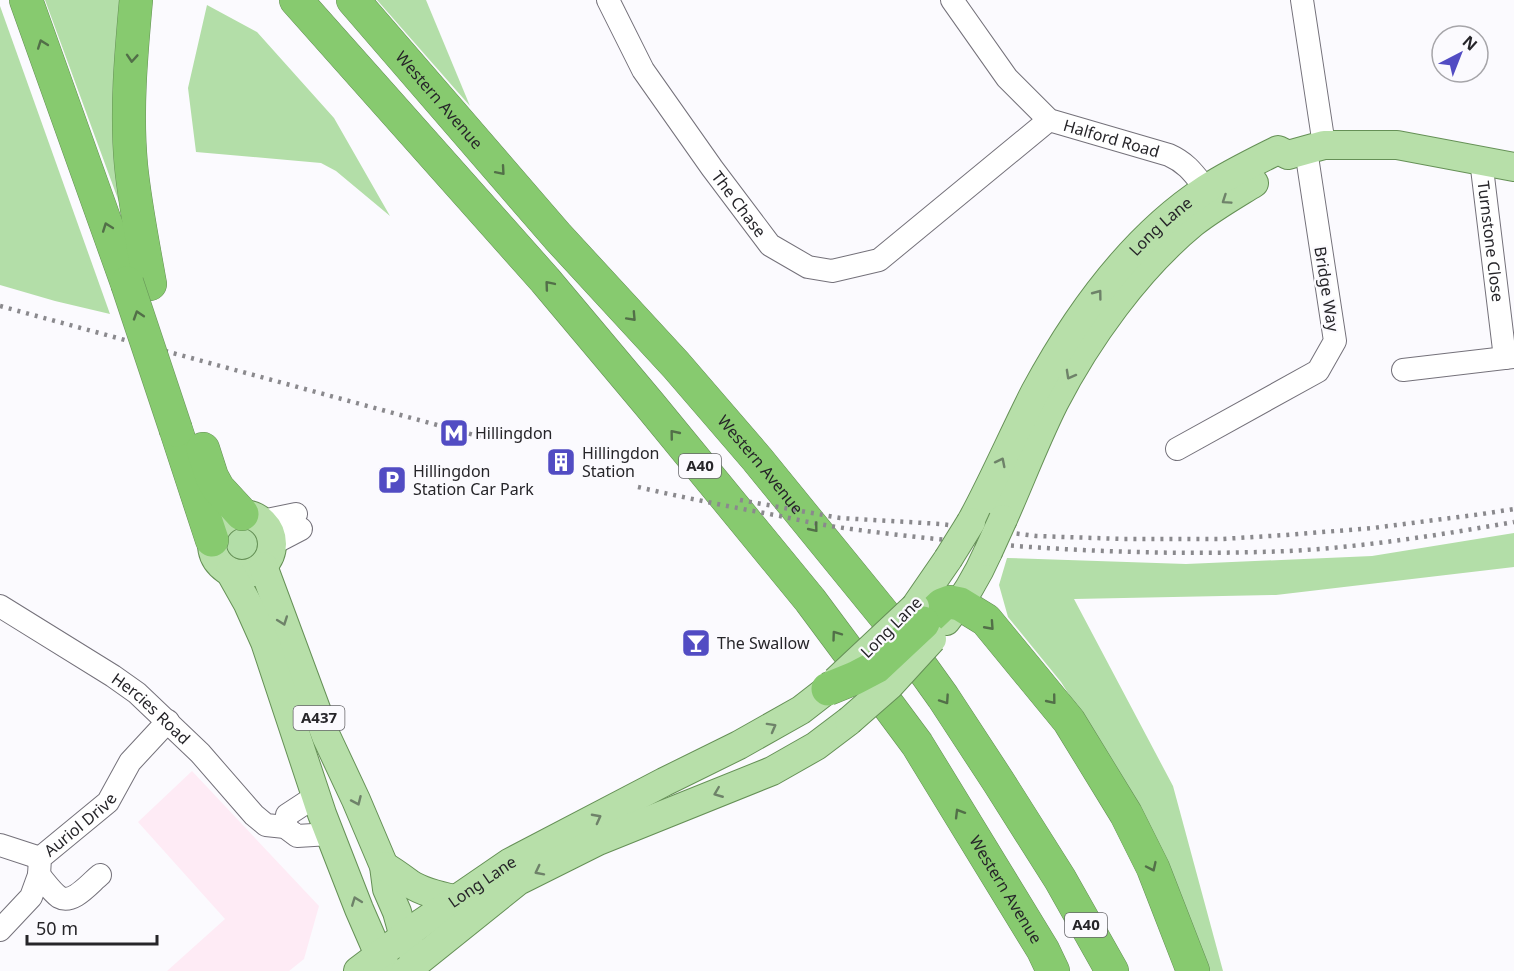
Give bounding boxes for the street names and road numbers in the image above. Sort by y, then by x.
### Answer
street label: Western Avenue [391,46,488,154]
street label: Halford Road [1061,114,1162,163]
street label: The Chase [707,166,771,242]
street label: Turnstone Close [1473,180,1509,303]
street label: Long Lane [1124,192,1196,260]
street label: Bridge Way [1309,245,1345,334]
street label: Western Avenue [713,410,808,519]
road number: A40 [679,454,721,478]
street label: Long Lane [856,592,926,662]
street label: Hercies Road [107,668,195,749]
road number: A437 [294,706,344,730]
street label: Auriol Drive [39,789,122,861]
street label: Western Avenue [964,831,1047,948]
street label: Long Lane [444,850,520,913]
road number: A40 [1065,913,1107,937]

